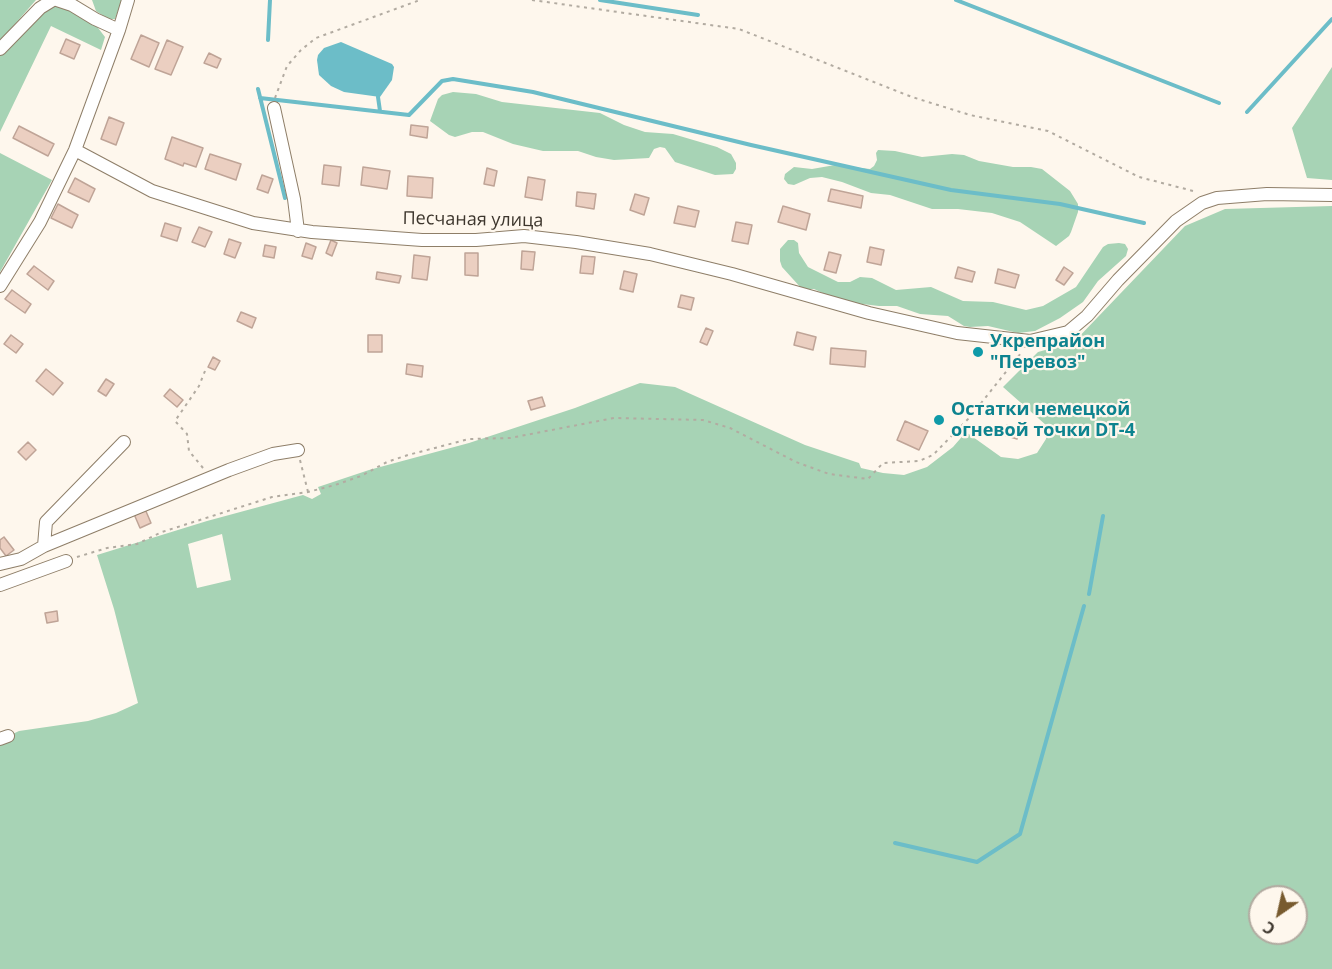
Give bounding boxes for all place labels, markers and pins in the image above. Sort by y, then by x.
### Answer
place label: Укрепрайон "Перевоз" [990,331,1105,374]
marker: Укрепрайон "Перевоз" [971,345,985,359]
place label: Остатки немецкой огневой точки DT-4 [951,399,1135,442]
marker: Остатки немецкой огневой точки DT-4 [932,413,946,427]

